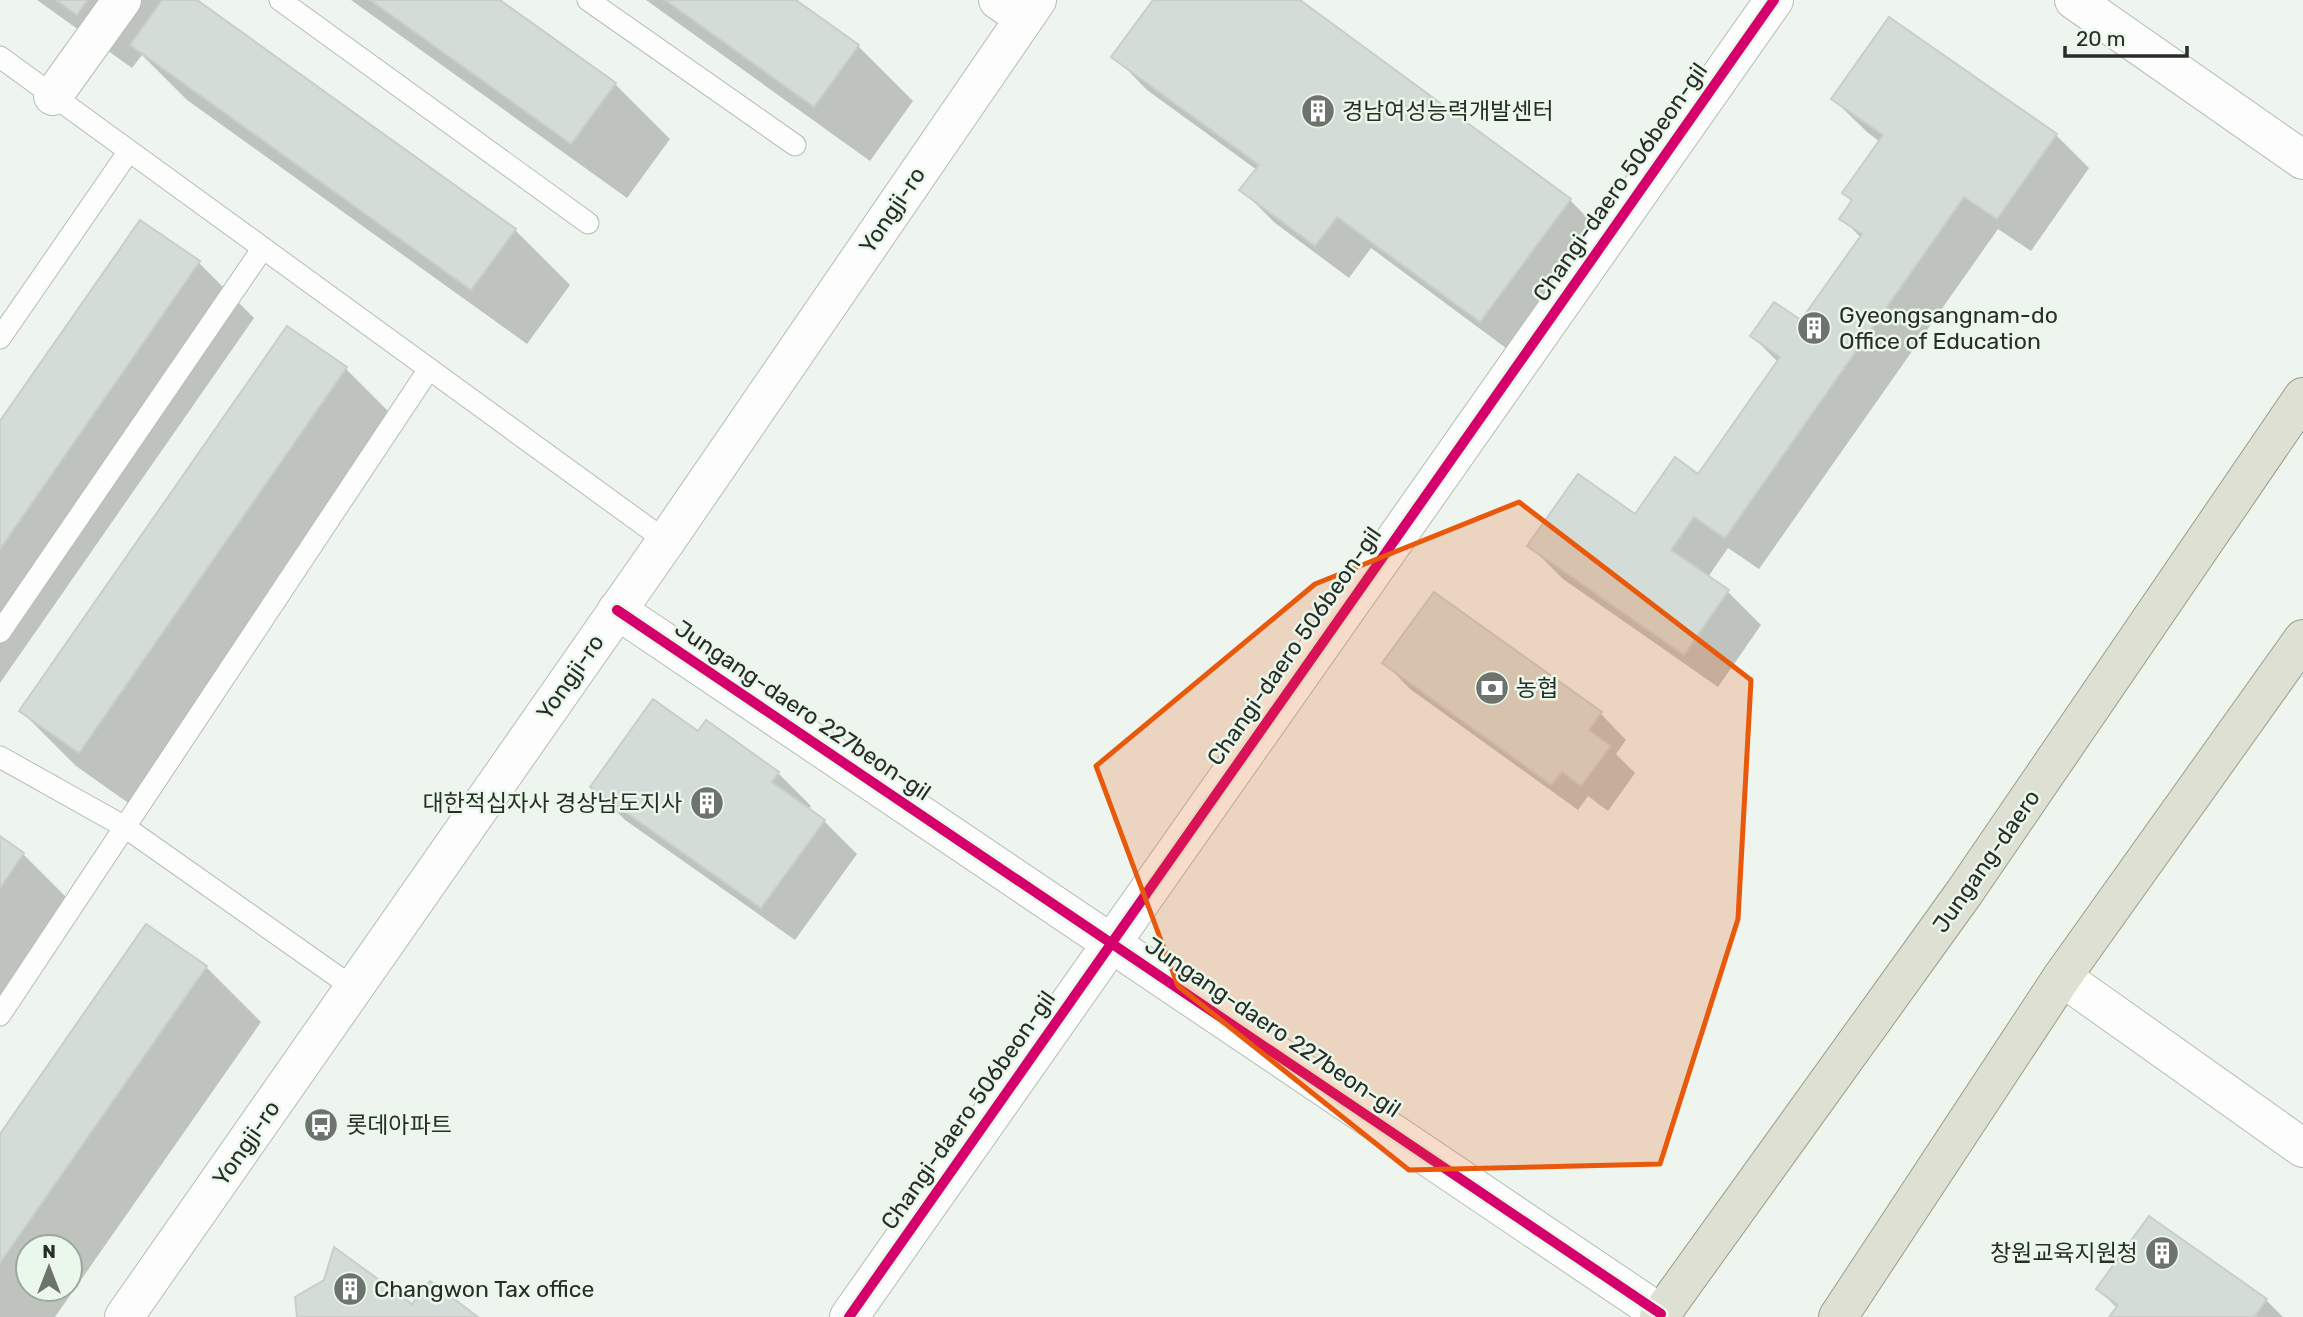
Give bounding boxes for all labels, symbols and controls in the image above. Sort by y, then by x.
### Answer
scale bar [2065,14,2188,58]
text: 20 m [2076,26,2125,51]
street label: Changi-daero 506beon-gil [1527,57,1713,307]
building icon: 경남여성능력개발센터 [1299,92,1337,130]
place label: 경남여성능력개발센터 [1342,97,1554,125]
street label: Yongji-ro [853,161,931,259]
place label: Gyeongsangnam-do Office of Education [1839,301,2058,355]
building icon: Gyeongsangnam-do Office of Education [1795,309,1833,347]
street label: Changi-daero 506beon-gil [1201,521,1387,771]
street label: Jungang-daero 227beon-gil [670,614,936,806]
street label: Yongji-ro [530,629,610,725]
bank icon: 농협 [1473,669,1511,707]
place label: 농협 [1516,674,1558,702]
building icon: 대한적십자사 경상남도지사 [688,784,726,822]
street label: Jungang-daero [1926,784,2046,938]
place label: 대한적십자사 경상남도지사 [422,789,682,817]
street label: Jungang-daero 227beon-gil [1140,931,1406,1123]
street label: Changi-daero 506beon-gil [875,985,1061,1235]
street label: Yongji-ro [206,1095,286,1191]
bus stop icon: 롯데아파트 [302,1106,340,1144]
place label: 롯데아파트 [346,1111,452,1139]
north arrow [14,1233,84,1303]
building icon: 창원교육지원청 [2143,1234,2181,1272]
place label: 창원교육지원청 [1990,1239,2138,1267]
text: N [42,1240,56,1263]
building icon: Changwon Tax office [331,1270,369,1308]
place label: Changwon Tax office [374,1275,594,1303]

